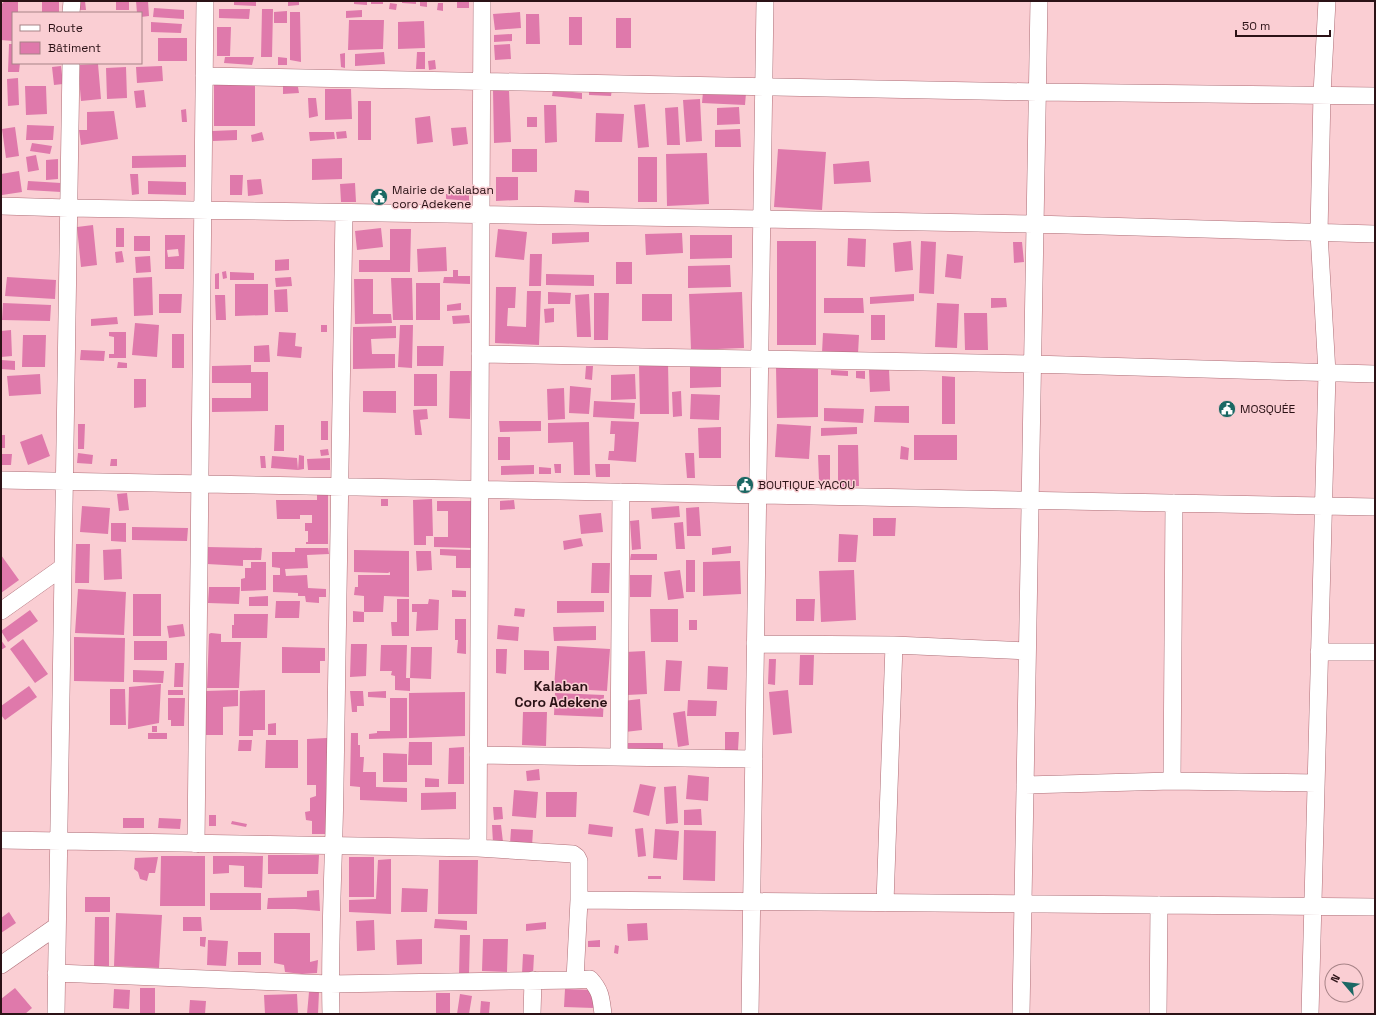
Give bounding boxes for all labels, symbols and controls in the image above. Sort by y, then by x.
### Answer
legend [12,12,142,64]
scale bar [1236,12,1330,38]
text: 50 m [1242,18,1270,34]
text: Route [48,20,83,36]
text: Bâtiment [48,40,101,56]
place label: Mairie de Kalaban coro Adekene [392,182,494,212]
public building icon: Mairie de Kalaban coro Adekene [369,187,389,207]
public building icon: MOSQUÉE [1217,399,1237,419]
place label: MOSQUÉE [1240,401,1296,417]
public building icon: BOUTIQUE YACOU [735,475,755,495]
place label: BOUTIQUE YACOU [758,477,855,493]
district label: Kalaban Coro Adekene [515,677,607,711]
north arrow [1324,963,1364,1003]
text: N [1327,972,1343,985]

